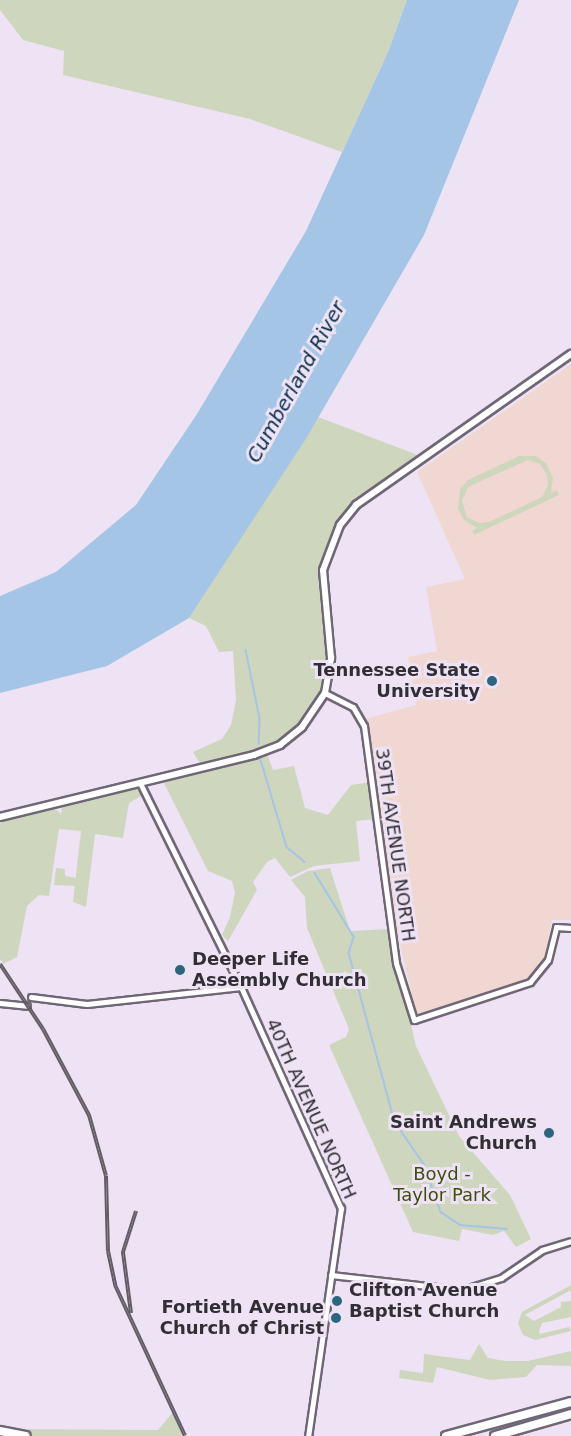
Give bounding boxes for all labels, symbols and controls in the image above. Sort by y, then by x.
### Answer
water label: Cumberland River [242,297,350,467]
place label: Tennessee State University [313,660,480,702]
marker: Tennessee State University [485,674,499,688]
street label: 39TH AVENUE NORTH [371,747,419,943]
place label: Deeper Life Assembly Church [192,949,367,992]
marker: Deeper Life Assembly Church [173,963,187,977]
street label: 40TH AVENUE NORTH [261,1015,361,1203]
place label: Saint Andrews Church [390,1112,537,1154]
marker: Saint Andrews Church [542,1126,556,1140]
park label: Boyd - Taylor Park [393,1164,491,1206]
place label: Clifton Avenue Baptist Church [349,1280,499,1322]
marker: Clifton Avenue Baptist Church [330,1294,344,1308]
place label: Fortieth Avenue Church of Christ [160,1297,324,1340]
marker: Fortieth Avenue Church of Christ [329,1311,343,1325]

